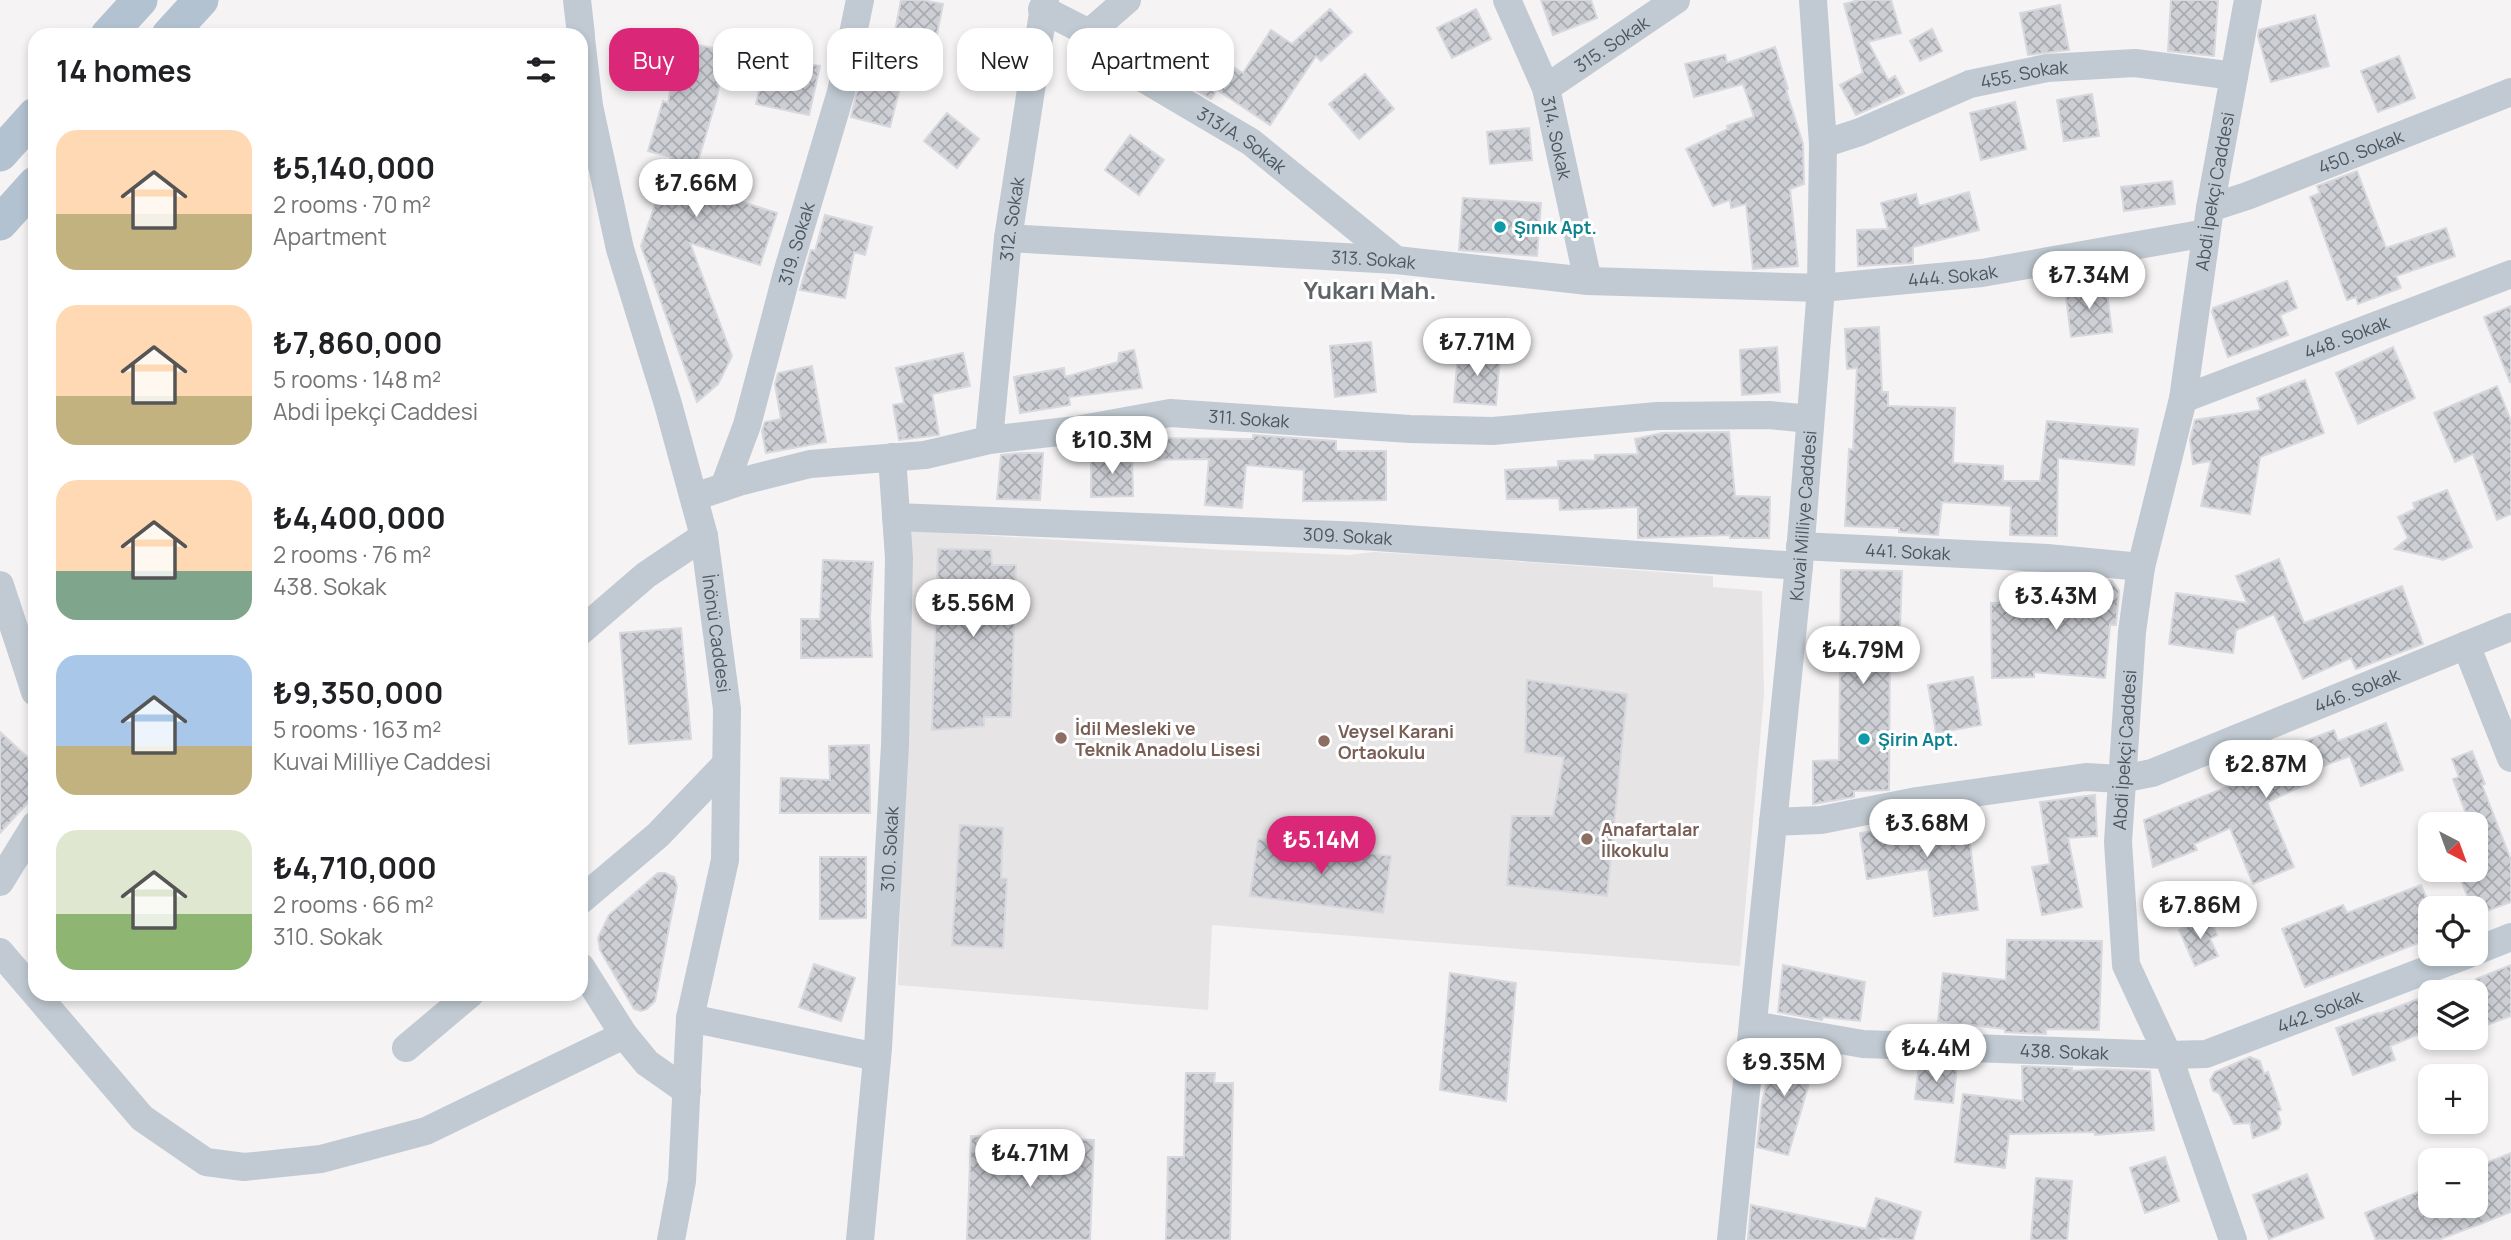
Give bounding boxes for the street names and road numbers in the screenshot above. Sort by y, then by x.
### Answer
street label: 315. Sokak [1569,9,1654,78]
street label: 455. Sokak [1978,55,2070,94]
street label: 314. Sokak [1536,93,1578,183]
street label: 313/A. Sokak [1193,101,1292,179]
street label: Abdi İpekçi Caddesi [2189,110,2239,272]
street label: 450. Sokak [2314,123,2408,179]
street label: 312. Sokak [994,174,1029,262]
street label: 319. Sokak [772,198,820,288]
street label: 313. Sokak [1330,244,1418,274]
street label: 444. Sokak [1907,258,2000,292]
street label: 448. Sokak [2300,309,2394,364]
street label: 311. Sokak [1208,404,1291,433]
street label: Kuvai Milliye Caddesi [1784,429,1822,602]
street label: 309. Sokak [1302,522,1394,550]
street label: 441. Sokak [1865,537,1952,565]
street label: İnönü Caddesi [697,573,737,694]
street label: 446. Sokak [2310,661,2404,718]
street label: Abdi İpekçi Caddesi [2107,669,2141,831]
street label: 310. Sokak [875,805,904,893]
street label: 442. Sokak [2273,983,2366,1038]
street label: 438. Sokak [2019,1038,2110,1065]

